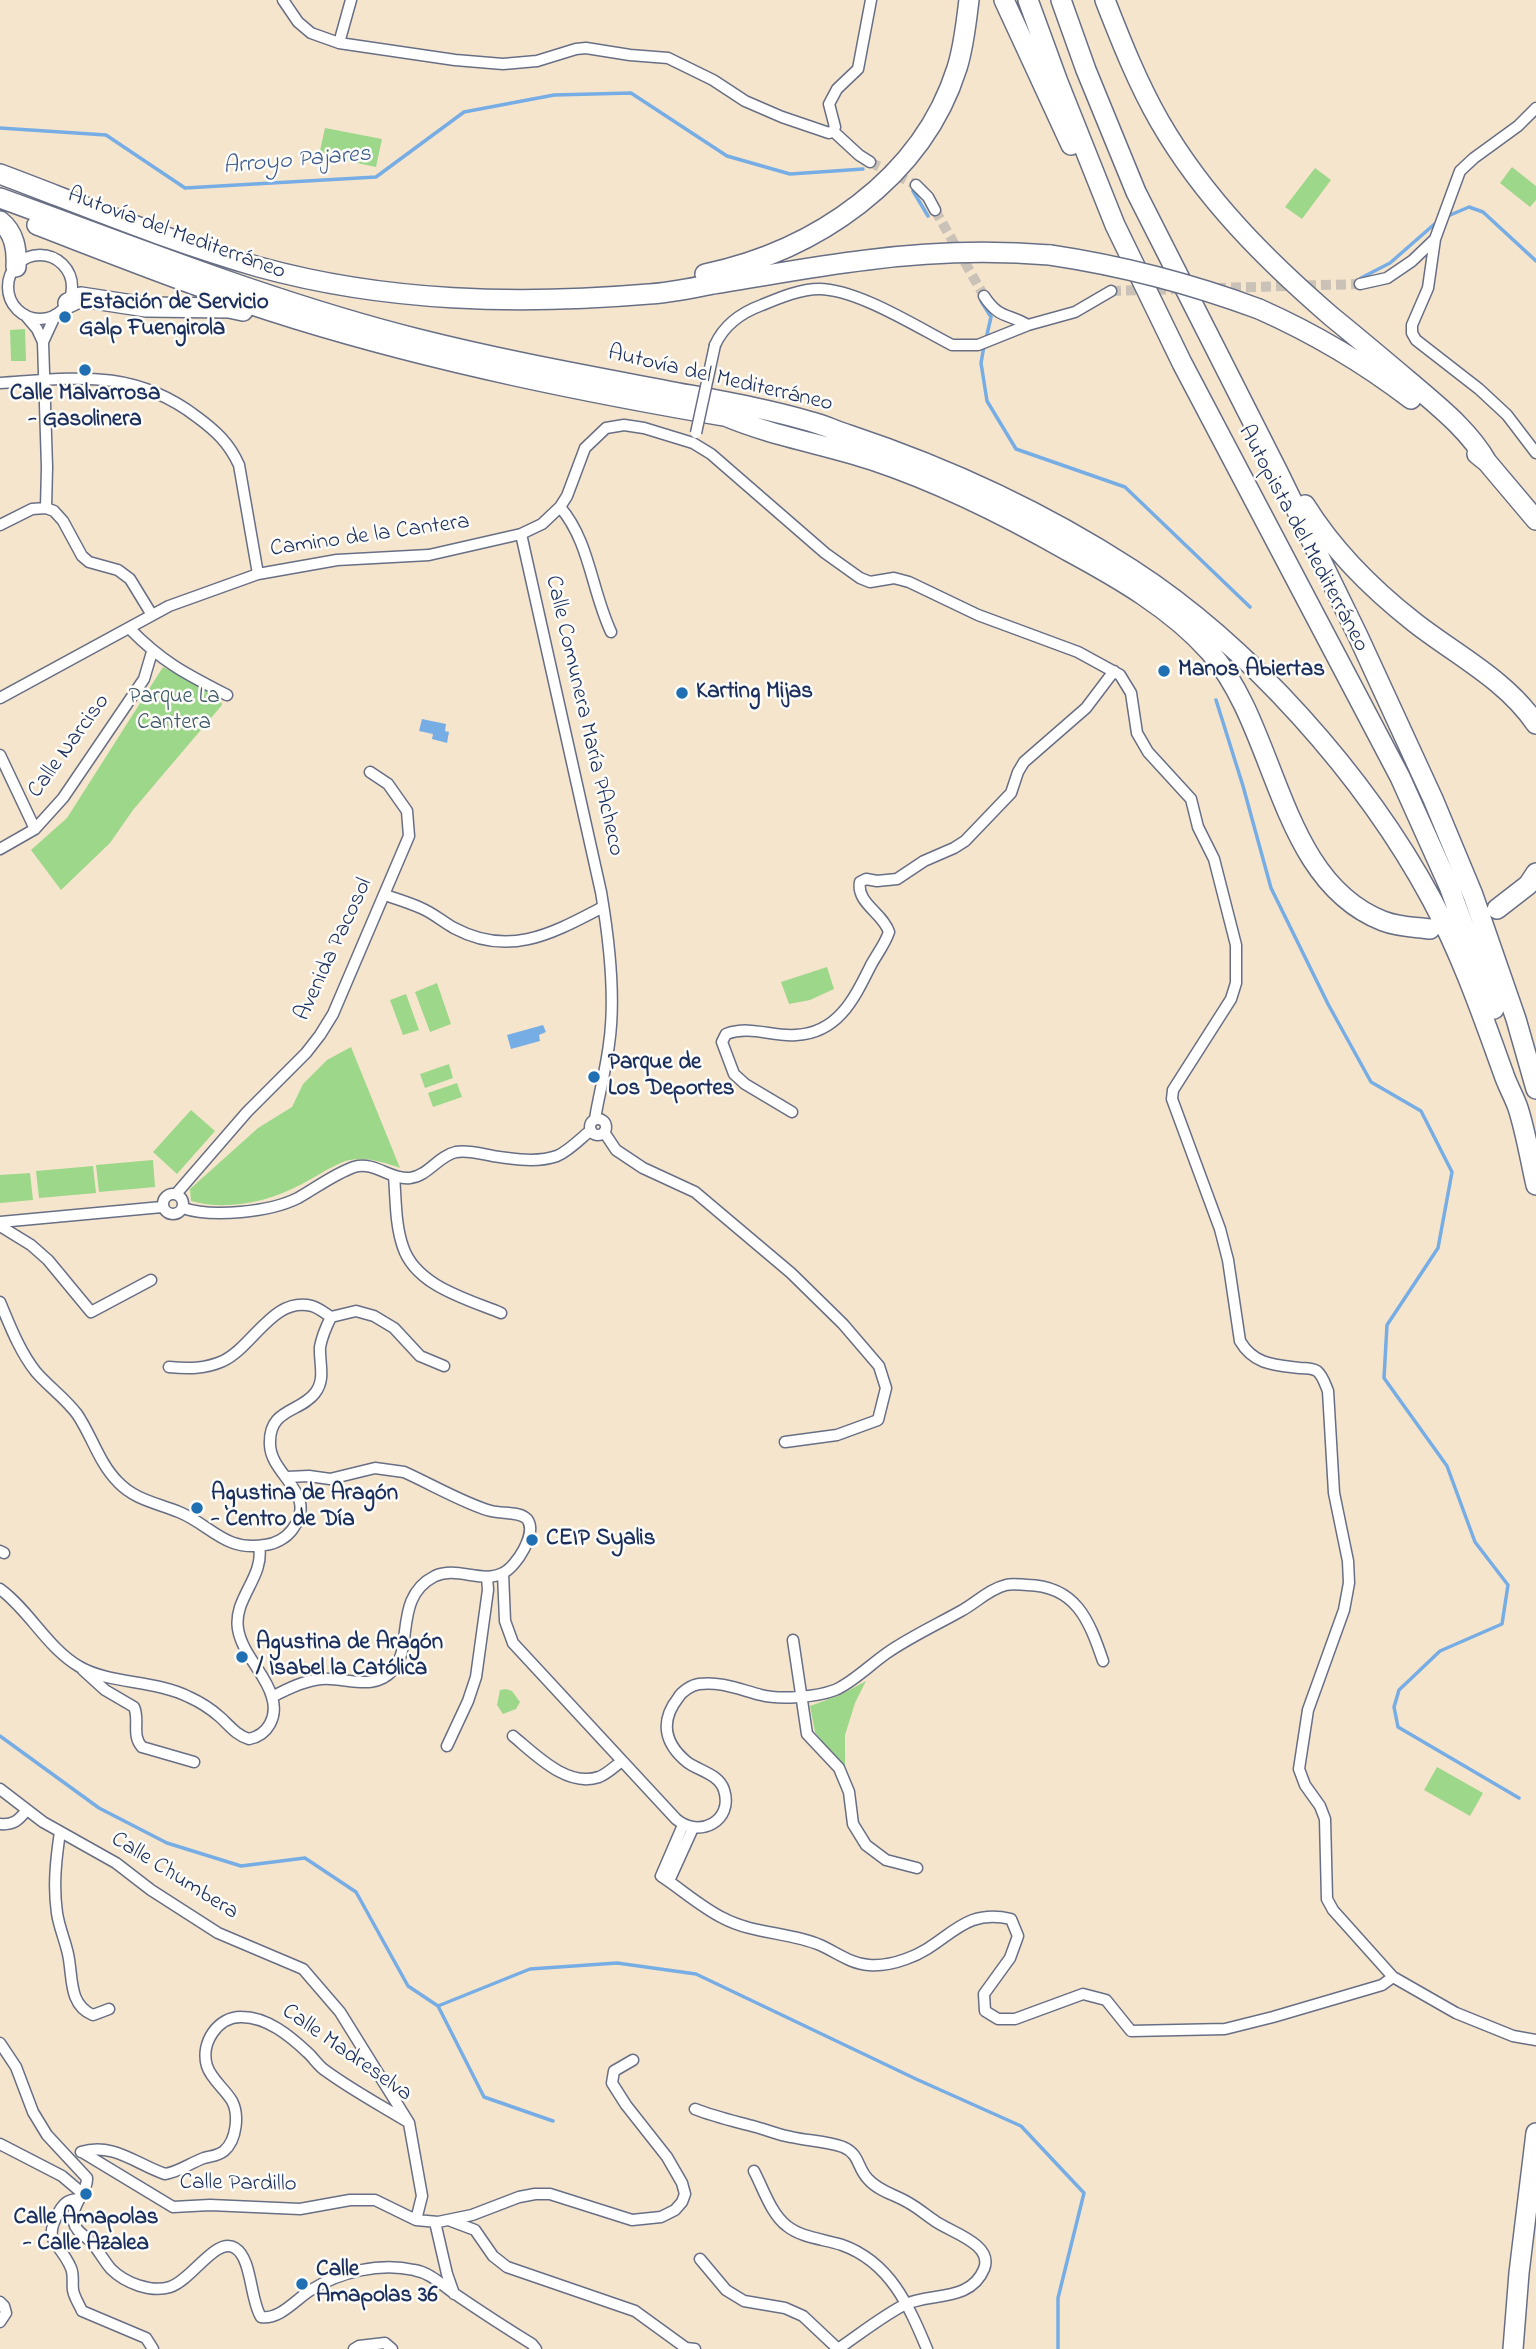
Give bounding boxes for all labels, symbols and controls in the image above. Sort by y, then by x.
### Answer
water label: Arroyo Pajares [222,141,372,183]
street label: Autovía del Mediterráneo [63,183,289,287]
place label: Estación de Servicio Galp Fuengirola [79,290,269,344]
marker: Estación de Servicio Galp Fuengirola [57,309,73,325]
street label: Autovía del Mediterráneo [605,341,835,419]
marker: Calle Malvarrosa - Gasolinera [77,362,93,378]
place label: Calle Malvarrosa - Gasolinera [10,381,160,435]
street label: Autopista del Mediterráneo [1230,421,1374,657]
street label: Camino de la Cantera [269,509,471,565]
street label: Calle Comunera María PAcheco [537,573,629,859]
place label: Manos Abiertas [1178,657,1325,685]
marker: Manos Abiertas [1156,663,1172,679]
place label: Karting Mijas [696,679,813,707]
park label: Parque La Cantera [128,684,220,738]
marker: Karting Mijas [674,685,690,701]
street label: Calle Narciso [23,690,117,804]
street label: Avenida Pacosol [290,874,380,1026]
place label: Parque de Los Deportes [608,1050,734,1104]
marker: Parque de Los Deportes [586,1069,602,1085]
place label: Agustina de Aragón - Centro de Día [211,1481,398,1535]
marker: Agustina de Aragón - Centro de Día [189,1500,205,1516]
place label: CEIP Syalis [546,1526,655,1554]
marker: CEIP Syalis [524,1532,540,1548]
place label: Agustina de Aragón / Isabel la Católica [256,1630,443,1684]
marker: Agustina de Aragón / Isabel la Católica [234,1649,250,1665]
street label: Calle Chumbera [105,1827,243,1927]
street label: Calle Madreselva [276,1999,416,2109]
street label: Calle Pardillo [179,2170,297,2200]
marker: Calle Amapolas - Calle Azalea [78,2186,94,2202]
place label: Calle Amapolas - Calle Azalea [13,2205,159,2259]
place label: Calle Amapolas 36 [316,2257,438,2311]
marker: Calle Amapolas 36 [294,2276,310,2292]

